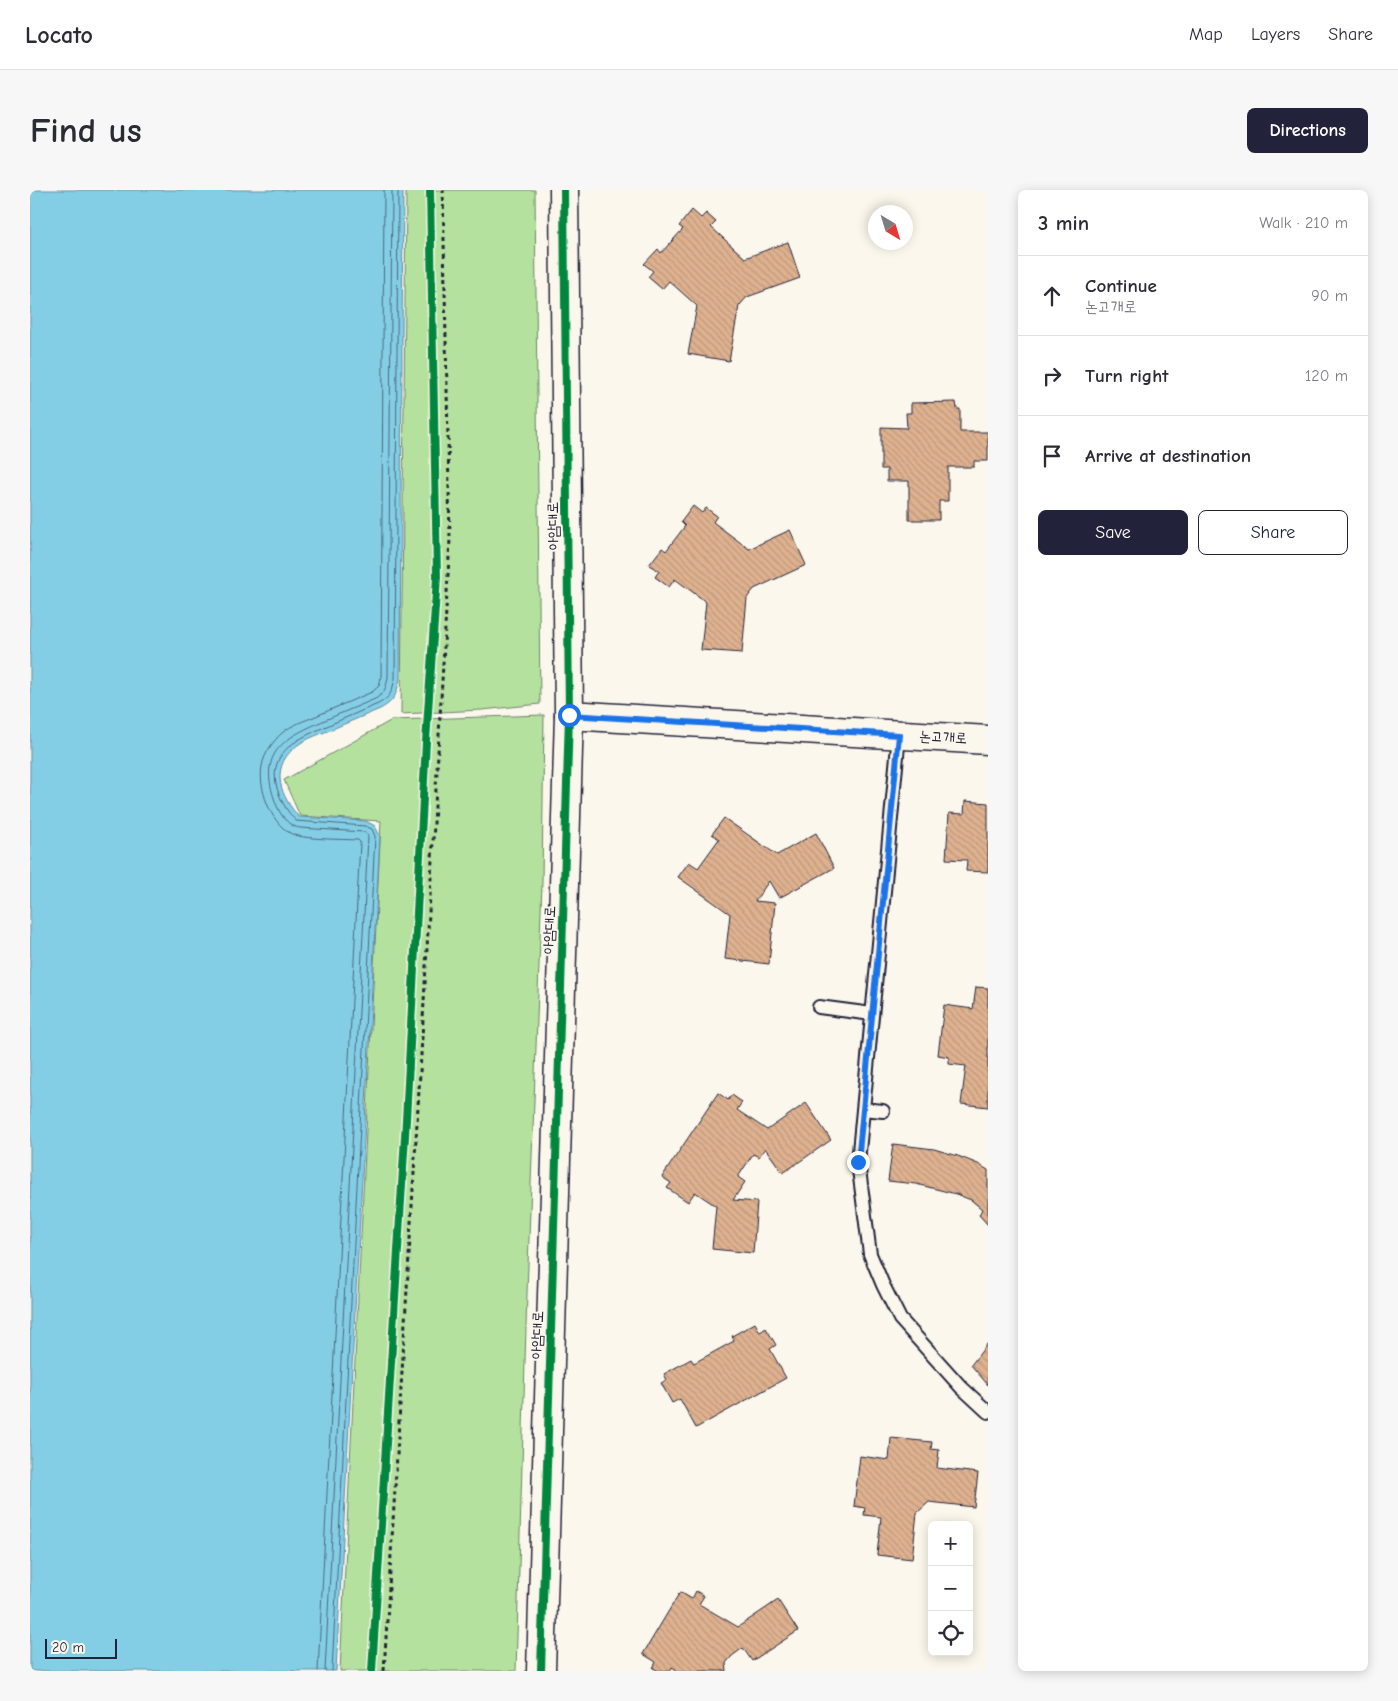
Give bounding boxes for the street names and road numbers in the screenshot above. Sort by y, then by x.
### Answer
street label: 아암대로 [544,502,562,550]
street label: 논고개로 [918,727,968,747]
street label: 아암대로 [539,906,559,954]
street label: 아암대로 [527,1311,547,1359]

